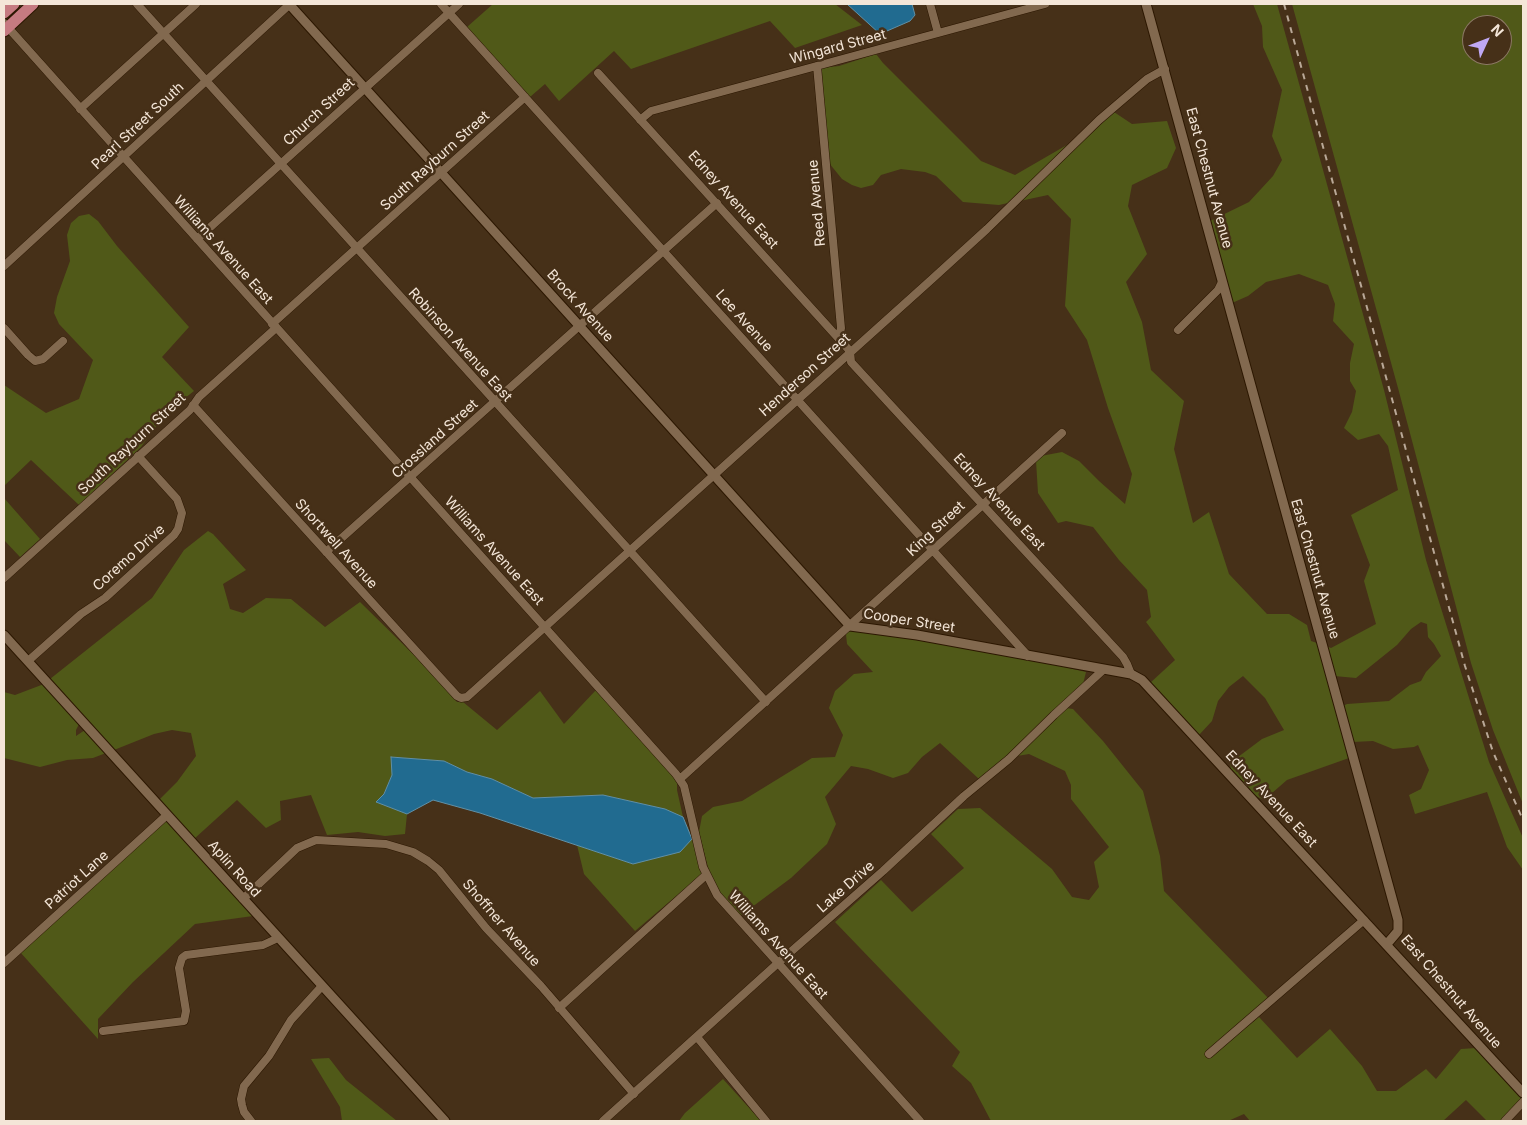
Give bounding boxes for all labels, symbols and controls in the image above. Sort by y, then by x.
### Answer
north arrow [1462,15,1512,65]
text: N [1488,20,1507,40]
street label: Wingard Street [788,26,888,68]
street label: Church Street [280,75,358,149]
street label: Pearl Street South [88,79,188,173]
street label: East Chestnut Avenue [1182,106,1236,250]
street label: South Rayburn Street [377,108,493,214]
street label: Edney Avenue East [684,147,782,253]
street label: Reed Avenue [805,159,829,247]
street label: Williams Avenue East [170,192,276,308]
street label: Brock Avenue [543,266,617,346]
street label: Robinson Avenue East [405,285,515,405]
street label: Lee Avenue [712,287,776,355]
street label: Henderson Street [756,330,854,420]
street label: South Rayburn Street [75,390,189,498]
street label: Crossland Street [389,396,481,482]
street label: Edney Avenue East [950,450,1048,554]
street label: Williams Avenue East [441,493,547,609]
street label: Shortwell Avenue [291,496,381,592]
street label: East Chestnut Avenue [1287,497,1343,641]
street label: King Street [903,498,969,560]
street label: Coremo Drive [90,521,168,595]
street label: Cooper Street [862,605,956,637]
street label: Edney Avenue East [1222,747,1320,851]
street label: Aplin Road [204,837,264,901]
street label: Patriot Lane [42,847,112,913]
street label: Lake Drive [814,858,878,916]
street label: Shoffner Avenue [458,876,544,970]
street label: Williams Avenue East [725,887,831,1003]
street label: East Chestnut Avenue [1397,932,1505,1052]

